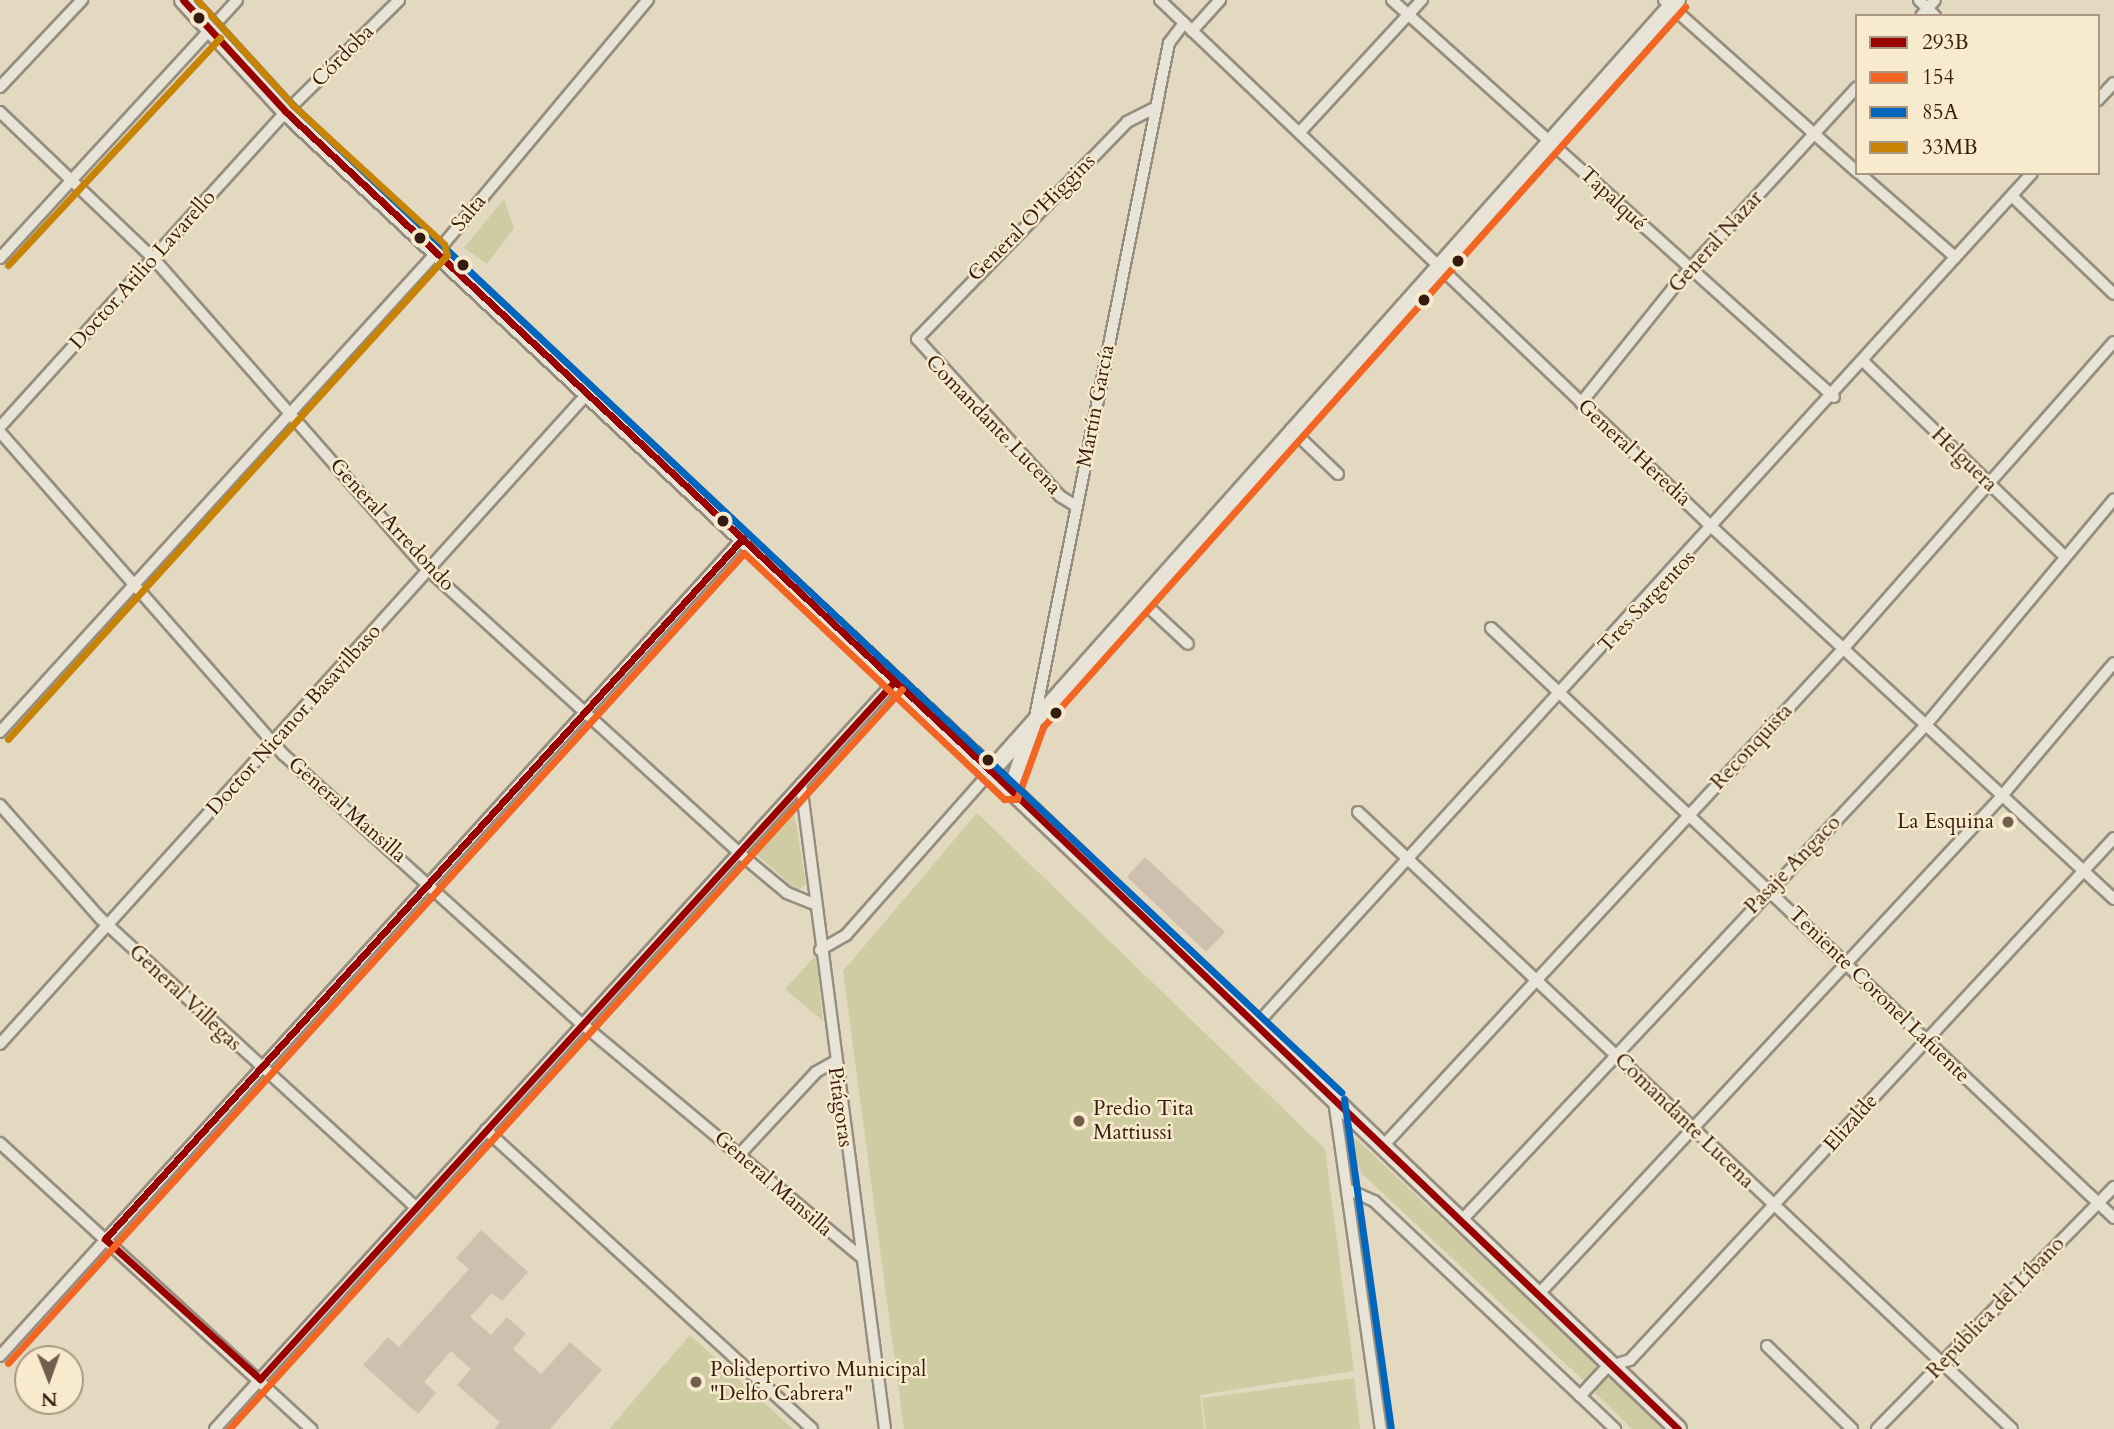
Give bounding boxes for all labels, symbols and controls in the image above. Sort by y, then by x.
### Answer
unlabelled marker [192,11,206,25]
legend [1855,14,2100,175]
street label: Córdoba [307,20,379,92]
text: 293B [1922,28,1969,57]
text: 154 [1922,63,1954,92]
text: 85A [1922,98,1958,127]
text: 33MB [1922,133,1978,162]
street label: General O'Higgins [963,149,1101,287]
street label: Tapalqué [1574,162,1652,236]
street label: Doctor Atilio Lavarello [65,185,221,355]
street label: General Nazar [1664,186,1768,298]
street label: Salta [446,189,492,237]
unlabelled marker [413,231,427,245]
unlabelled marker [1451,254,1465,268]
unlabelled marker [456,258,470,272]
unlabelled marker [1417,293,1431,307]
street label: Martín García [1072,342,1120,470]
street label: Comandante Lucena [920,350,1066,500]
street label: General Heredia [1572,394,1696,512]
street label: Helguera [1926,422,2002,498]
street label: General Arredondo [324,453,460,597]
unlabelled marker [716,514,730,528]
street label: Tres Sargentos [1593,546,1701,658]
street label: Doctor Nicanor Basavilbaso [202,619,386,821]
street label: Reconquista [1706,699,1798,795]
unlabelled marker [1049,706,1063,720]
street label: General Mansilla [283,752,411,868]
unlabelled marker [981,753,995,767]
place label: La Esquina [1897,809,1994,835]
street label: Pasaje Angaco [1740,810,1846,920]
marker: La Esquina [2000,814,2016,830]
street label: Teniente Coronel Lafuente [1783,902,1975,1088]
street label: General Villegas [123,939,247,1057]
street label: Comandante Lucena [1609,1048,1759,1194]
street label: Pitágoras [822,1065,858,1149]
street label: Elizalde [1819,1089,1883,1157]
place label: Predio Tita Mattiussi [1093,1096,1194,1146]
marker: Predio Tita Mattiussi [1071,1113,1087,1129]
street label: General Mansilla [709,1126,837,1242]
street label: República del Líbano [1922,1232,2070,1384]
north arrow [14,1345,84,1415]
place label: Polideportivo Municipal "Delfo Cabrera" [710,1357,926,1407]
marker: Polideportivo Municipal "Delfo Cabrera" [688,1374,704,1390]
text: N [41,1386,58,1412]

